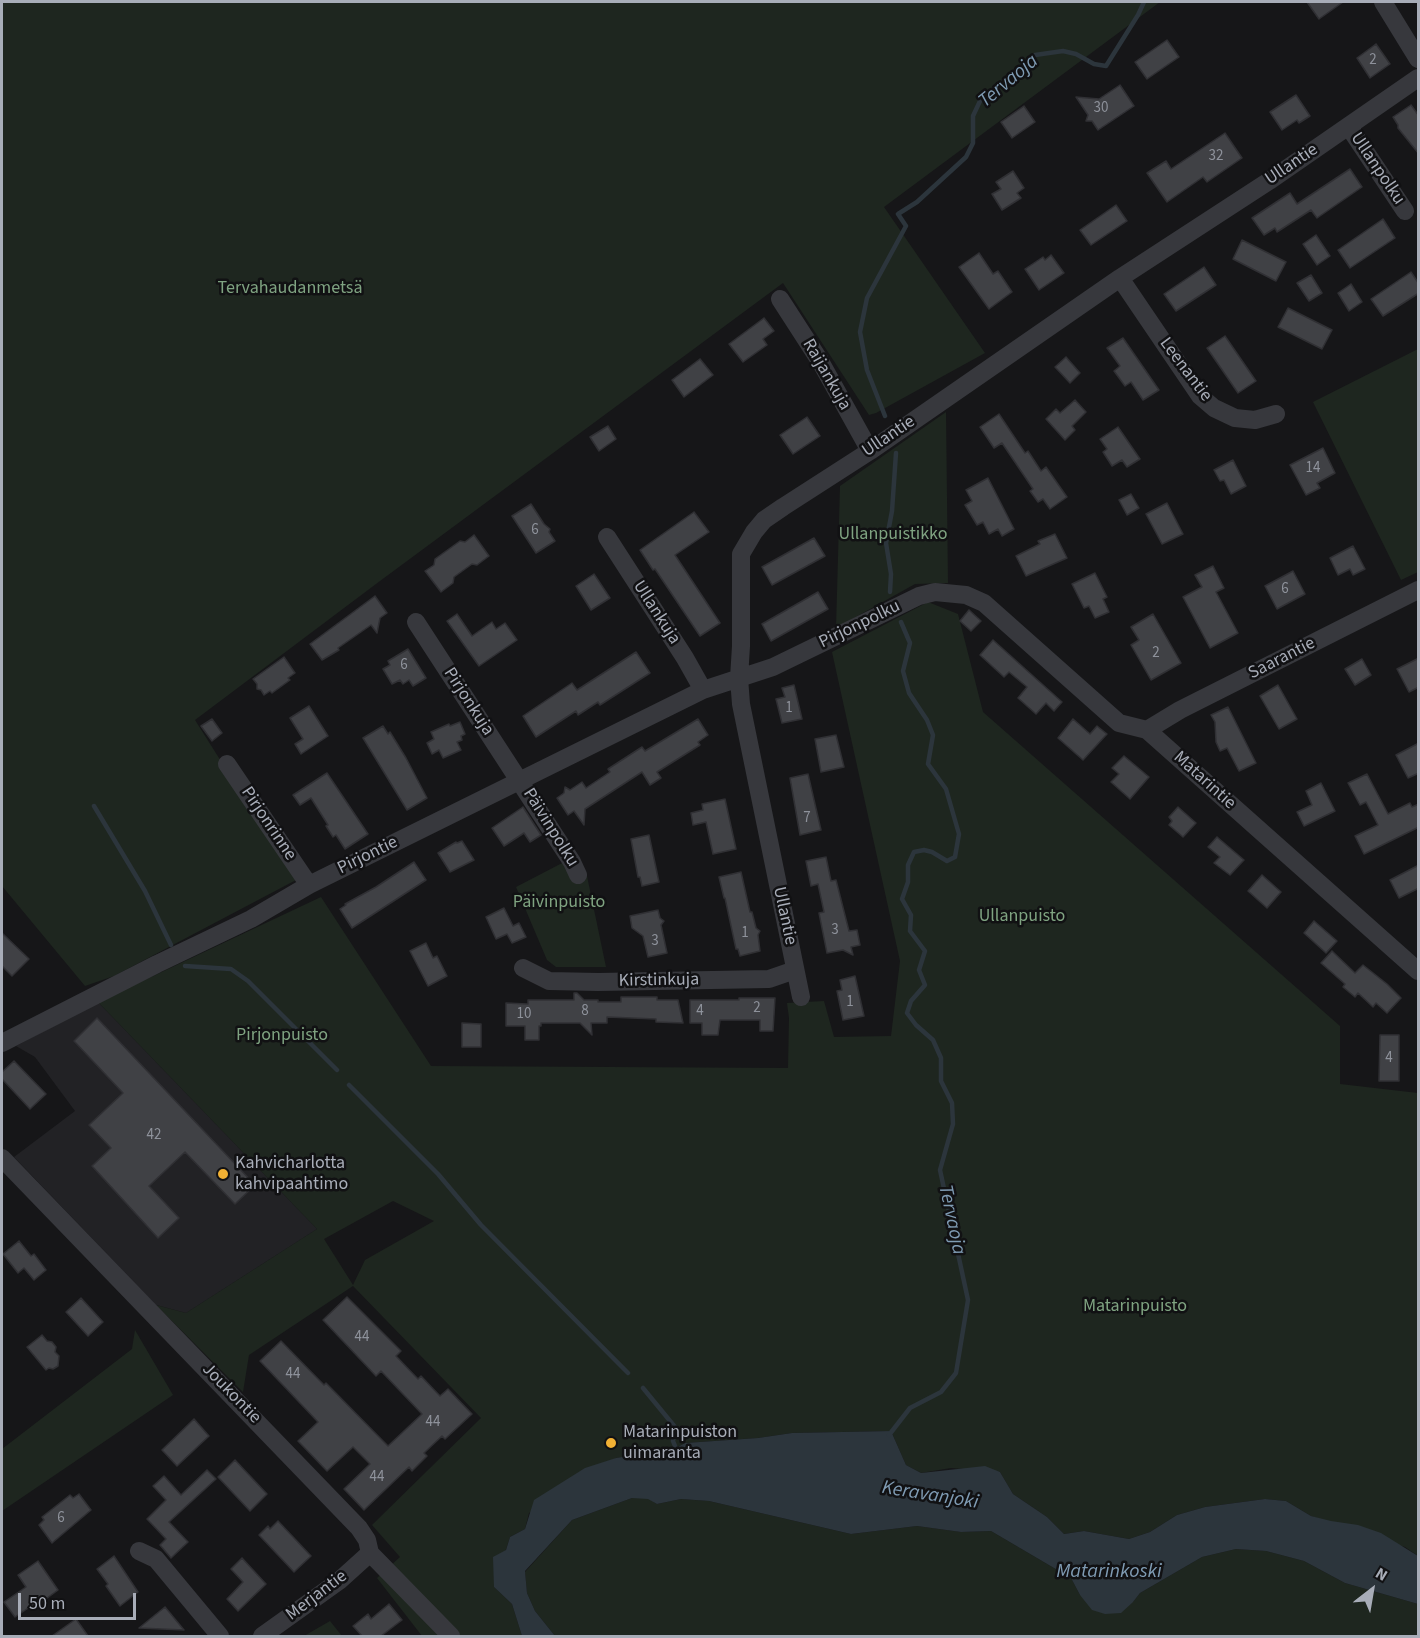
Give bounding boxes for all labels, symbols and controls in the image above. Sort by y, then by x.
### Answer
water label: Tervaoja [974,50,1044,114]
house number: 2 [1369,52,1377,70]
house number: 30 [1094,100,1108,118]
street label: Ullanpolku [1345,129,1409,209]
street label: Ullantie [1261,140,1323,190]
house number: 32 [1209,148,1223,166]
park label: Tervahaudanmetsä [218,278,362,300]
street label: Leenantie [1154,334,1216,406]
street label: Raijankuja [797,335,855,415]
street label: Ullantie [858,412,920,462]
house number: 14 [1306,460,1320,478]
house number: 6 [531,522,539,540]
park label: Ullanpuistikko [839,524,947,546]
street label: Ullankuja [627,577,685,649]
house number: 6 [1281,581,1289,599]
street label: Pirjonpolku [816,596,904,654]
street label: Saarantie [1245,633,1319,685]
house number: 2 [1152,645,1160,663]
house number: 6 [400,657,408,675]
street label: Pirjonkuja [438,664,498,740]
house number: 1 [785,700,793,718]
street label: Matarintie [1168,747,1240,815]
street label: Pirjonrinne [236,783,300,865]
street label: Päivinpolku [517,785,583,871]
house number: 7 [803,810,811,828]
street label: Pirjontie [334,832,402,880]
street label: Ullantie [767,885,801,947]
park label: Päivinpuisto [513,892,605,914]
park label: Ullanpuisto [979,906,1065,928]
house number: 3 [831,922,839,940]
house number: 1 [741,925,749,943]
house number: 3 [651,933,659,951]
street label: Kirstinkuja [619,969,699,993]
house number: 1 [846,994,854,1012]
house number: 2 [753,1000,761,1018]
house number: 8 [581,1003,589,1021]
house number: 4 [696,1003,704,1021]
house number: 10 [517,1006,531,1024]
park label: Pirjonpuisto [236,1025,328,1047]
house number: 4 [1385,1050,1393,1068]
house number: 42 [147,1127,161,1145]
place label: Kahvicharlotta kahvipaahtimo [235,1153,348,1196]
marker: Kahvicharlotta kahvipaahtimo [216,1167,230,1181]
water label: Tervaoja [932,1183,970,1257]
park label: Matarinpuisto [1083,1296,1187,1318]
house number: 44 [355,1329,369,1347]
street label: Joukontie [197,1359,265,1429]
house number: 44 [286,1366,300,1384]
house number: 44 [426,1414,440,1432]
place label: Matarinpuiston uimaranta [623,1422,737,1464]
marker: Matarinpuiston uimaranta [604,1436,618,1450]
house number: 44 [370,1469,384,1487]
water label: Keravanjoki [880,1477,980,1515]
house number: 6 [57,1510,65,1528]
north arrow [1342,1560,1402,1620]
water label: Matarinkoski [1056,1561,1162,1585]
text: N [1371,1562,1391,1587]
street label: Merjantie [282,1566,352,1626]
scale bar [21,1581,140,1619]
text: 50 m [29,1591,65,1616]

